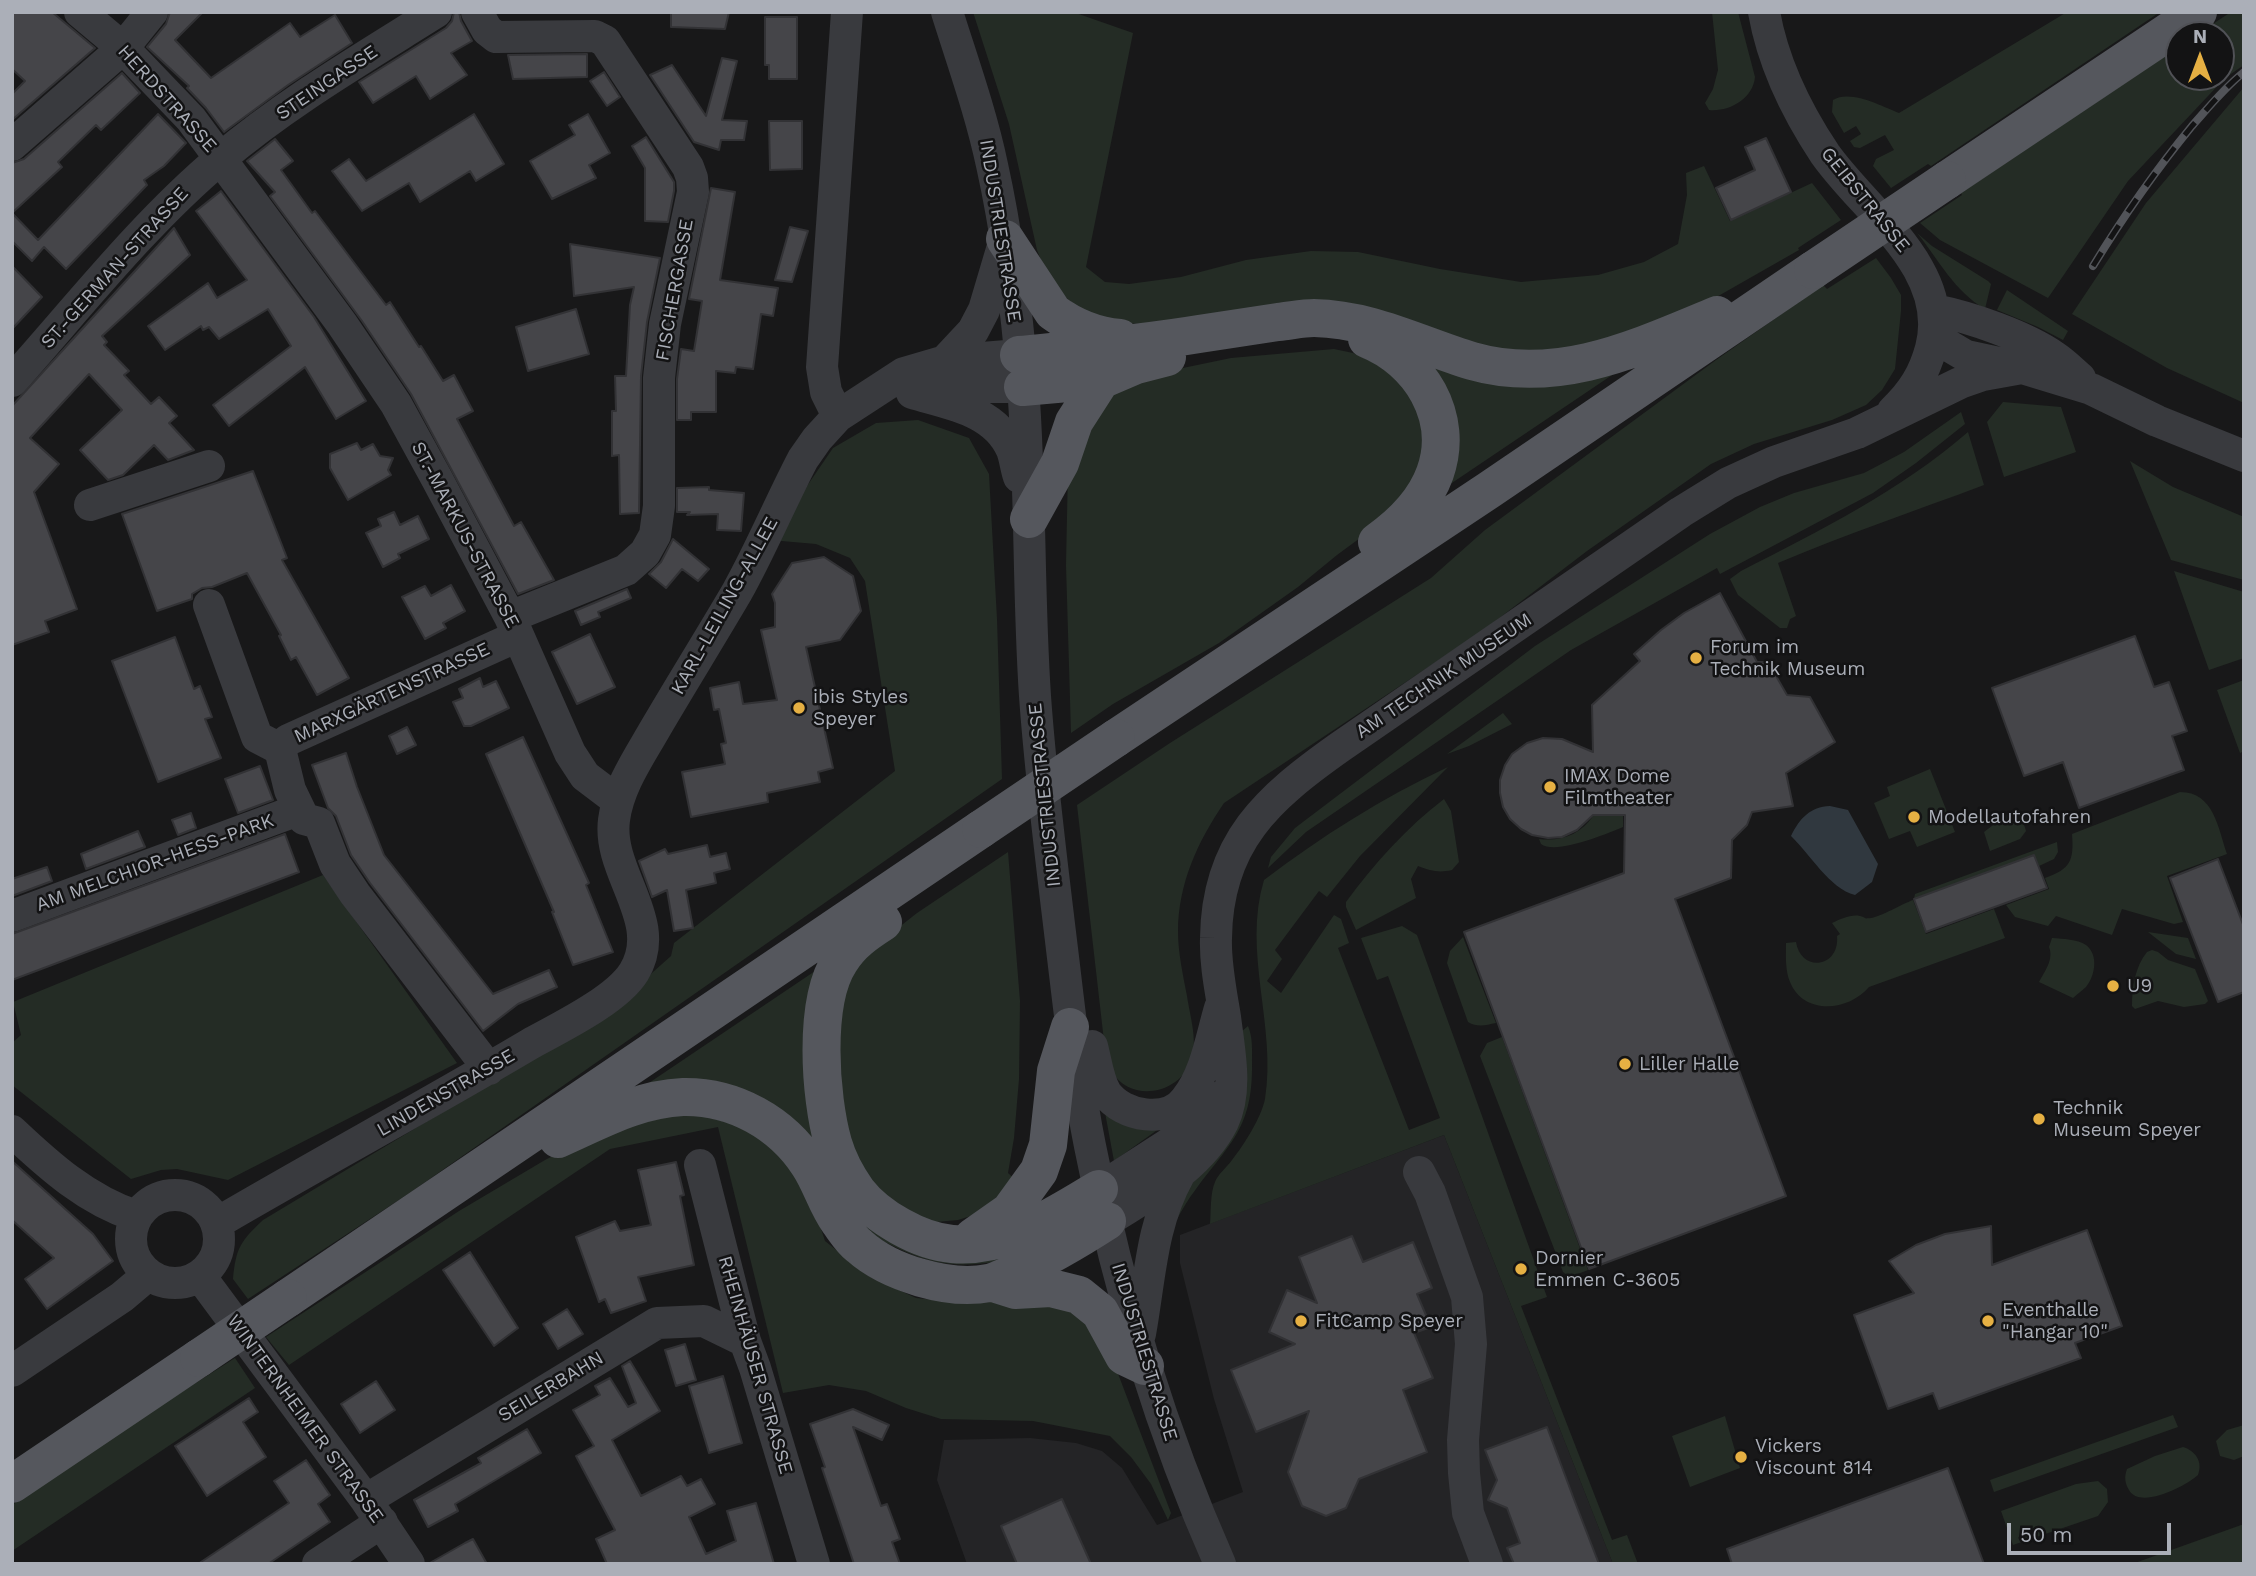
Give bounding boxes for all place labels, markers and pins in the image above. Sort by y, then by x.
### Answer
place label: Forum im Technik Museum [1710,636,1865,680]
marker: Forum im Technik Museum [1688,650,1704,666]
place label: ibis Styles Speyer [813,686,908,730]
marker: ibis Styles Speyer [791,700,807,716]
place label: IMAX Dome Filmtheater [1564,765,1672,809]
marker: IMAX Dome Filmtheater [1542,779,1558,795]
place label: Modellautofahren [1928,806,2091,828]
marker: Modellautofahren [1906,809,1922,825]
place label: U9 [2127,975,2152,997]
marker: U9 [2105,978,2121,994]
place label: Liller Halle [1639,1053,1739,1075]
marker: Liller Halle [1617,1056,1633,1072]
place label: Technik Museum Speyer [2053,1097,2201,1141]
marker: Technik Museum Speyer [2031,1111,2047,1127]
place label: Dornier Emmen C-3605 [1535,1247,1680,1291]
marker: Dornier Emmen C-3605 [1513,1261,1529,1277]
place label: Eventhalle "Hangar 10" [2002,1299,2108,1343]
place label: FitCamp Speyer [1315,1310,1463,1332]
marker: FitCamp Speyer [1293,1313,1309,1329]
marker: Eventhalle "Hangar 10" [1980,1313,1996,1329]
place label: Vickers Viscount 814 [1755,1435,1873,1479]
marker: Vickers Viscount 814 [1733,1449,1749,1465]

